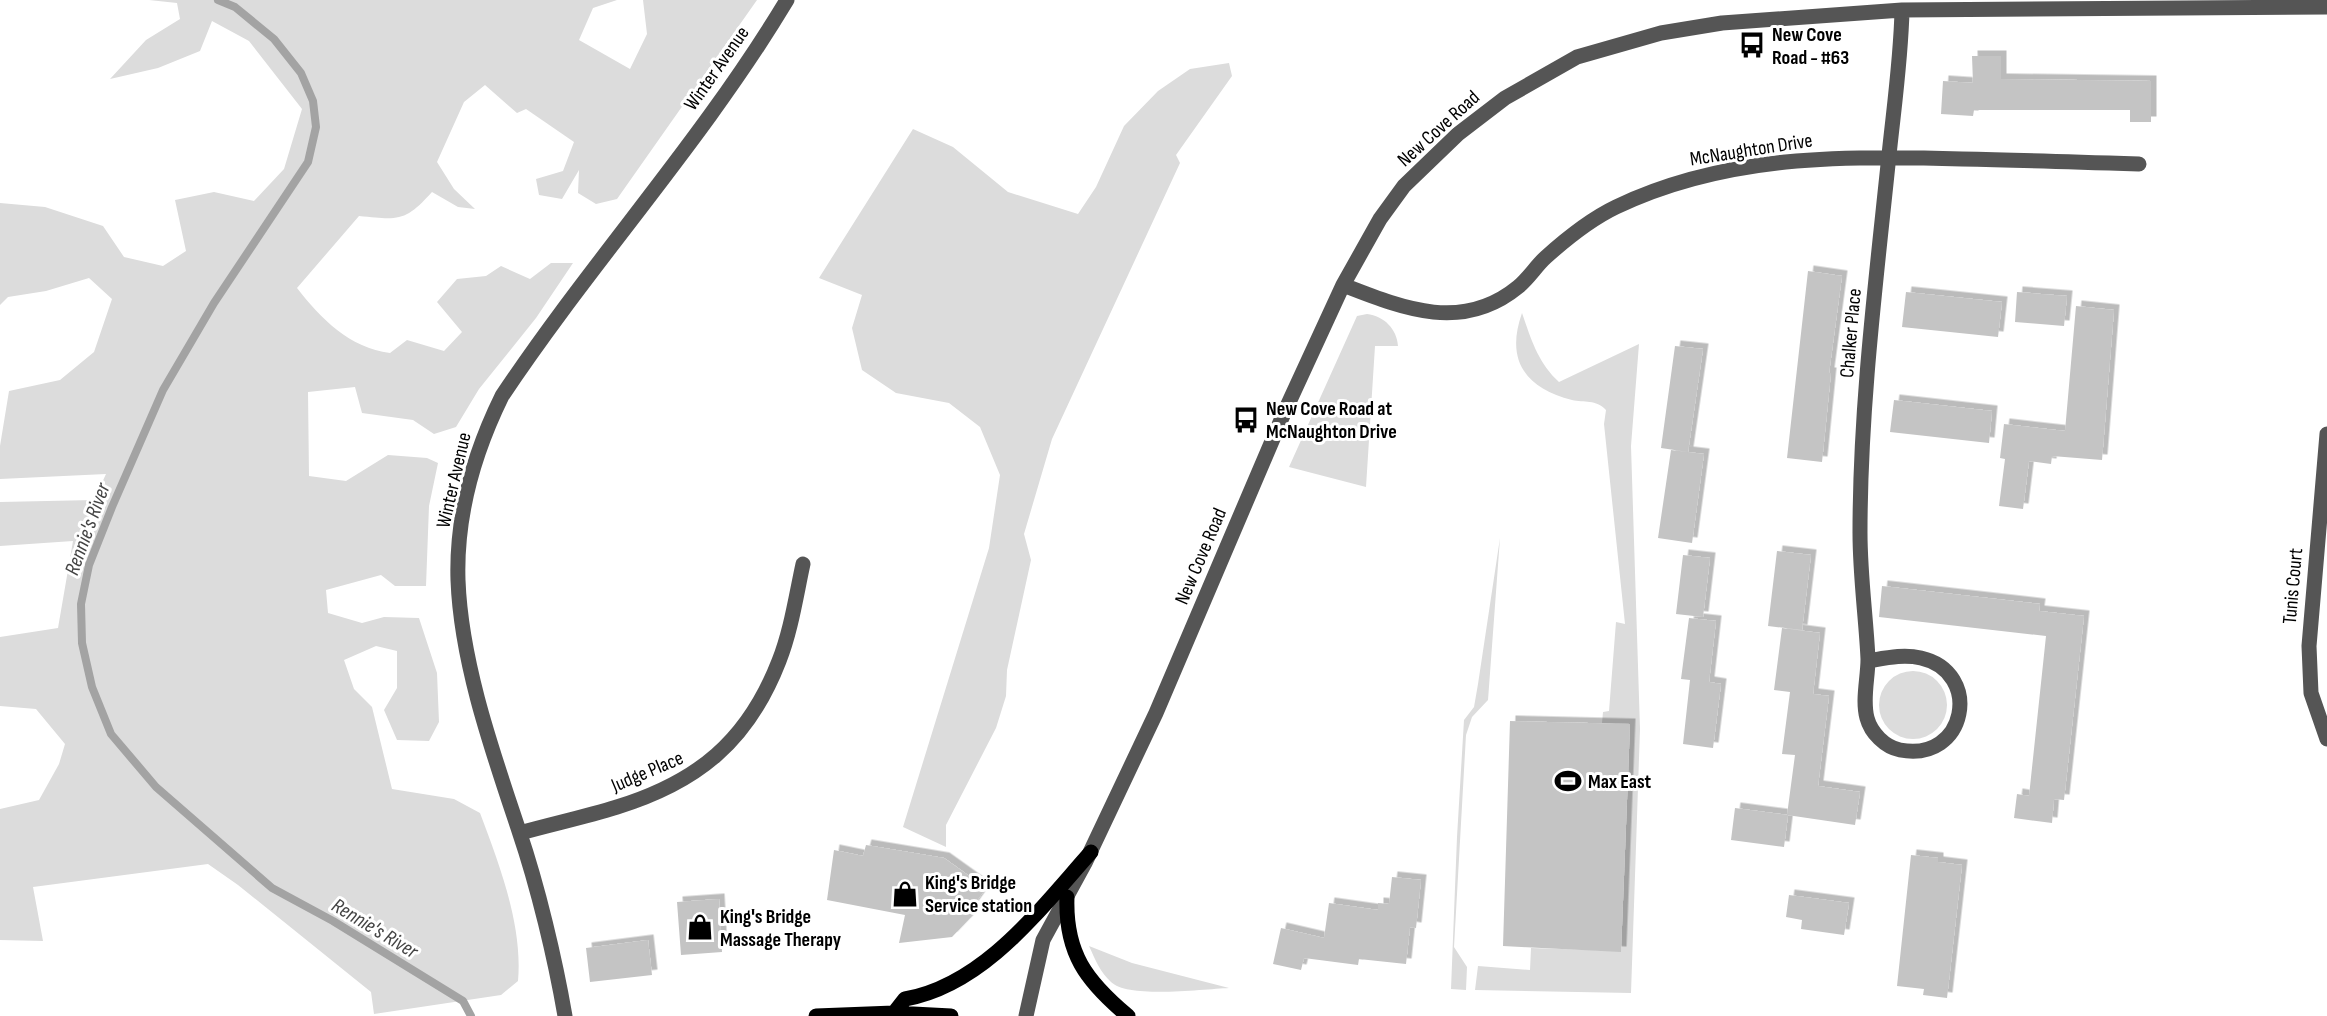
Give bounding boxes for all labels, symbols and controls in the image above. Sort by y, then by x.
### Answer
street label: Winter Avenue [679,22,755,115]
place label: New Cove Road - #63 [1772,23,1849,70]
bus stop icon: New Cove Road - #63 [1737,30,1767,60]
street label: New Cove Road [1393,86,1485,172]
street label: McNaughton Drive [1688,128,1814,172]
street label: Chalker Place [1835,287,1867,379]
place label: New Cove Road at McNaughton Drive [1266,397,1397,444]
bus stop icon: New Cove Road at McNaughton Drive [1231,405,1261,435]
street label: Winter Avenue [431,430,477,530]
water label: Rennie's River [59,479,116,579]
street label: New Cove Road [1170,505,1232,608]
street label: Tunis Court [2278,547,2308,625]
street label: Judge Place [607,746,687,798]
sports icon: Max East [1553,766,1583,796]
place label: Max East [1588,770,1652,794]
place label: King's Bridge Service station [925,871,1032,918]
shop icon: King's Bridge Service station [890,879,920,909]
water label: Rennie's River [327,893,423,964]
place label: King's Bridge Massage Therapy [720,905,842,952]
shop icon: King's Bridge Massage Therapy [685,912,715,942]

